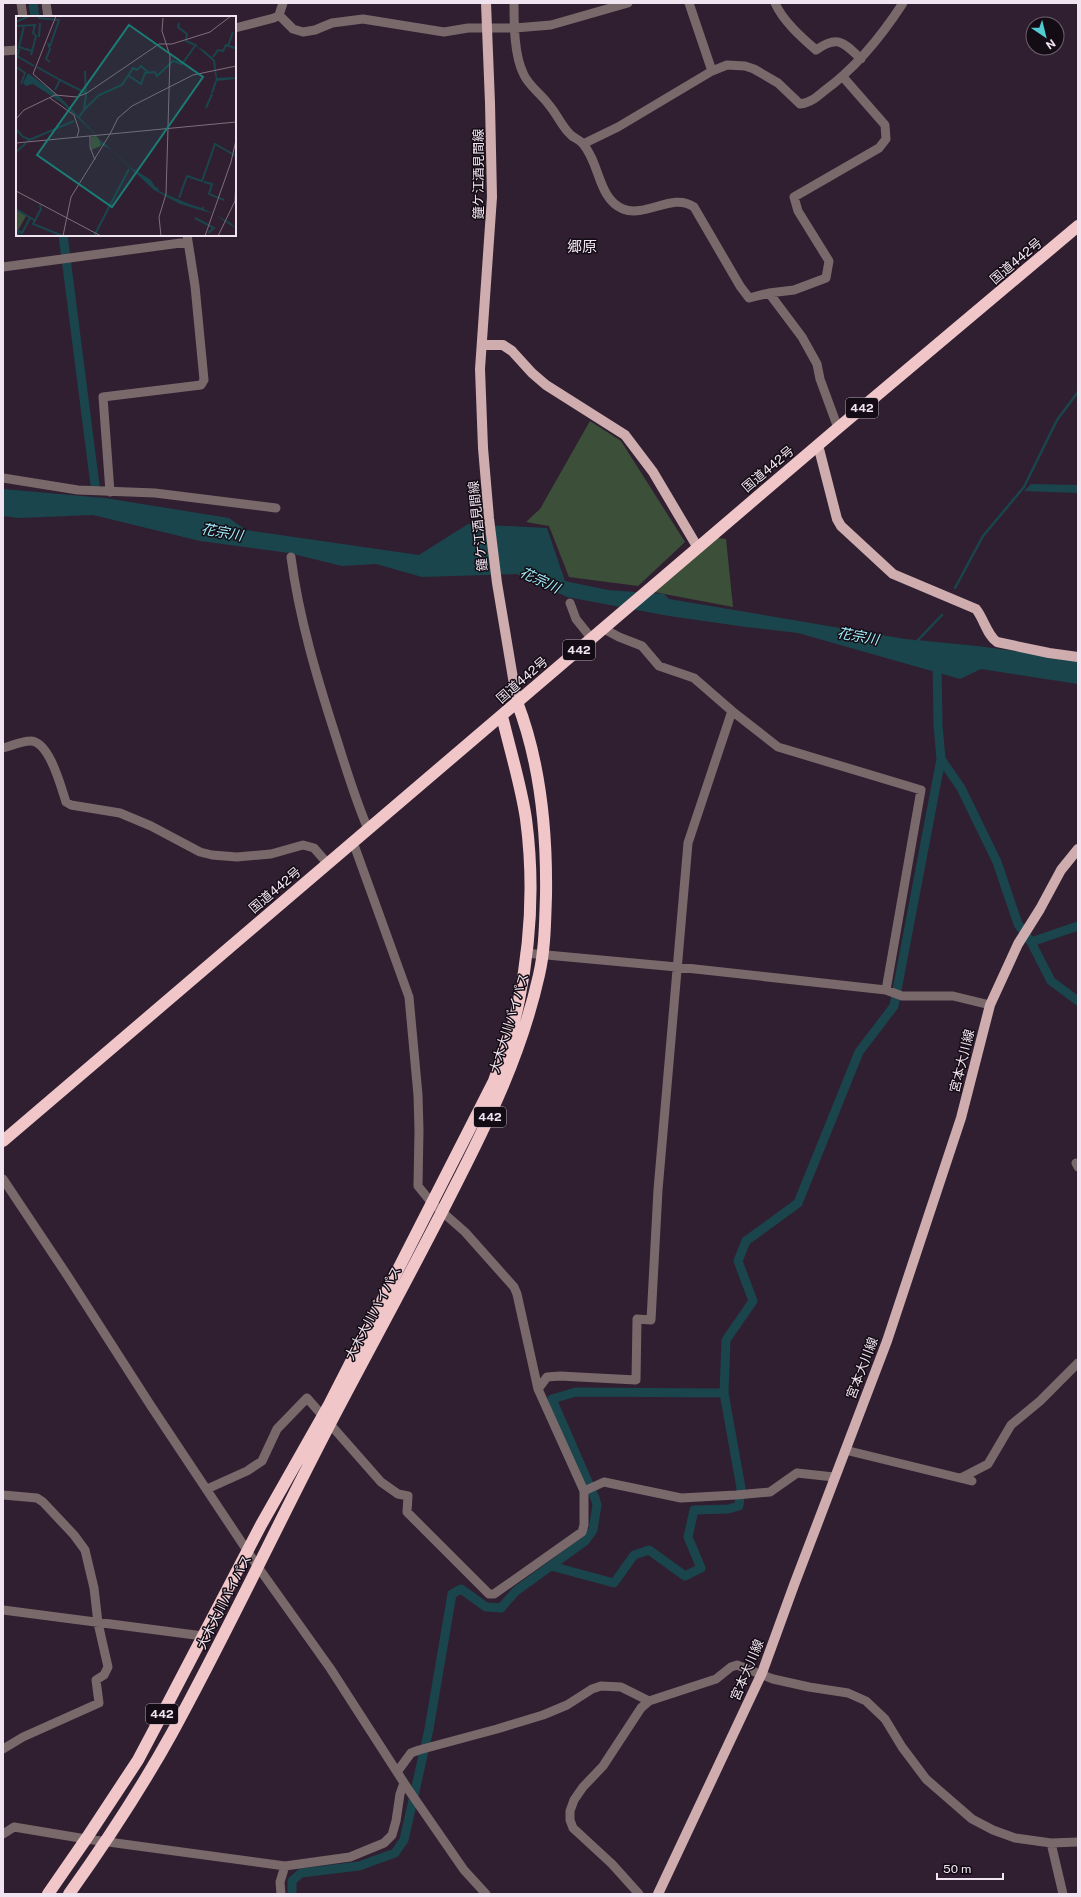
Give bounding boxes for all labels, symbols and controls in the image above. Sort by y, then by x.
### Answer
inset map [16,16,236,236]
north arrow [1025,16,1065,56]
text: N [1044,37,1058,52]
street label: 鐘ケ江酒見間線 [471,128,486,220]
street label: 国道442号 [987,235,1045,287]
district label: 郷原 [567,238,597,255]
road number: 442 [846,398,878,418]
street label: 国道442号 [739,443,797,495]
street label: 鐘ケ江酒見間線 [466,480,490,572]
water label: 花宗川 [200,520,246,544]
water label: 花宗川 [518,564,564,597]
water label: 花宗川 [836,624,882,648]
road number: 442 [563,640,595,660]
street label: 国道442号 [493,654,551,706]
street label: 国道442号 [246,864,304,916]
street label: 大木大川バイパス [487,971,531,1075]
street label: 宮本大川線 [947,1028,977,1094]
road number: 442 [474,1107,506,1127]
street label: 大木大川バイパス [342,1264,404,1362]
street label: 宮本大川線 [843,1335,881,1401]
street label: 大木大川バイパス [194,1552,254,1652]
street label: 宮本大川線 [727,1637,767,1703]
road number: 442 [146,1704,178,1724]
scale bar [937,1855,1003,1881]
text: 50 m [943,1862,971,1876]

